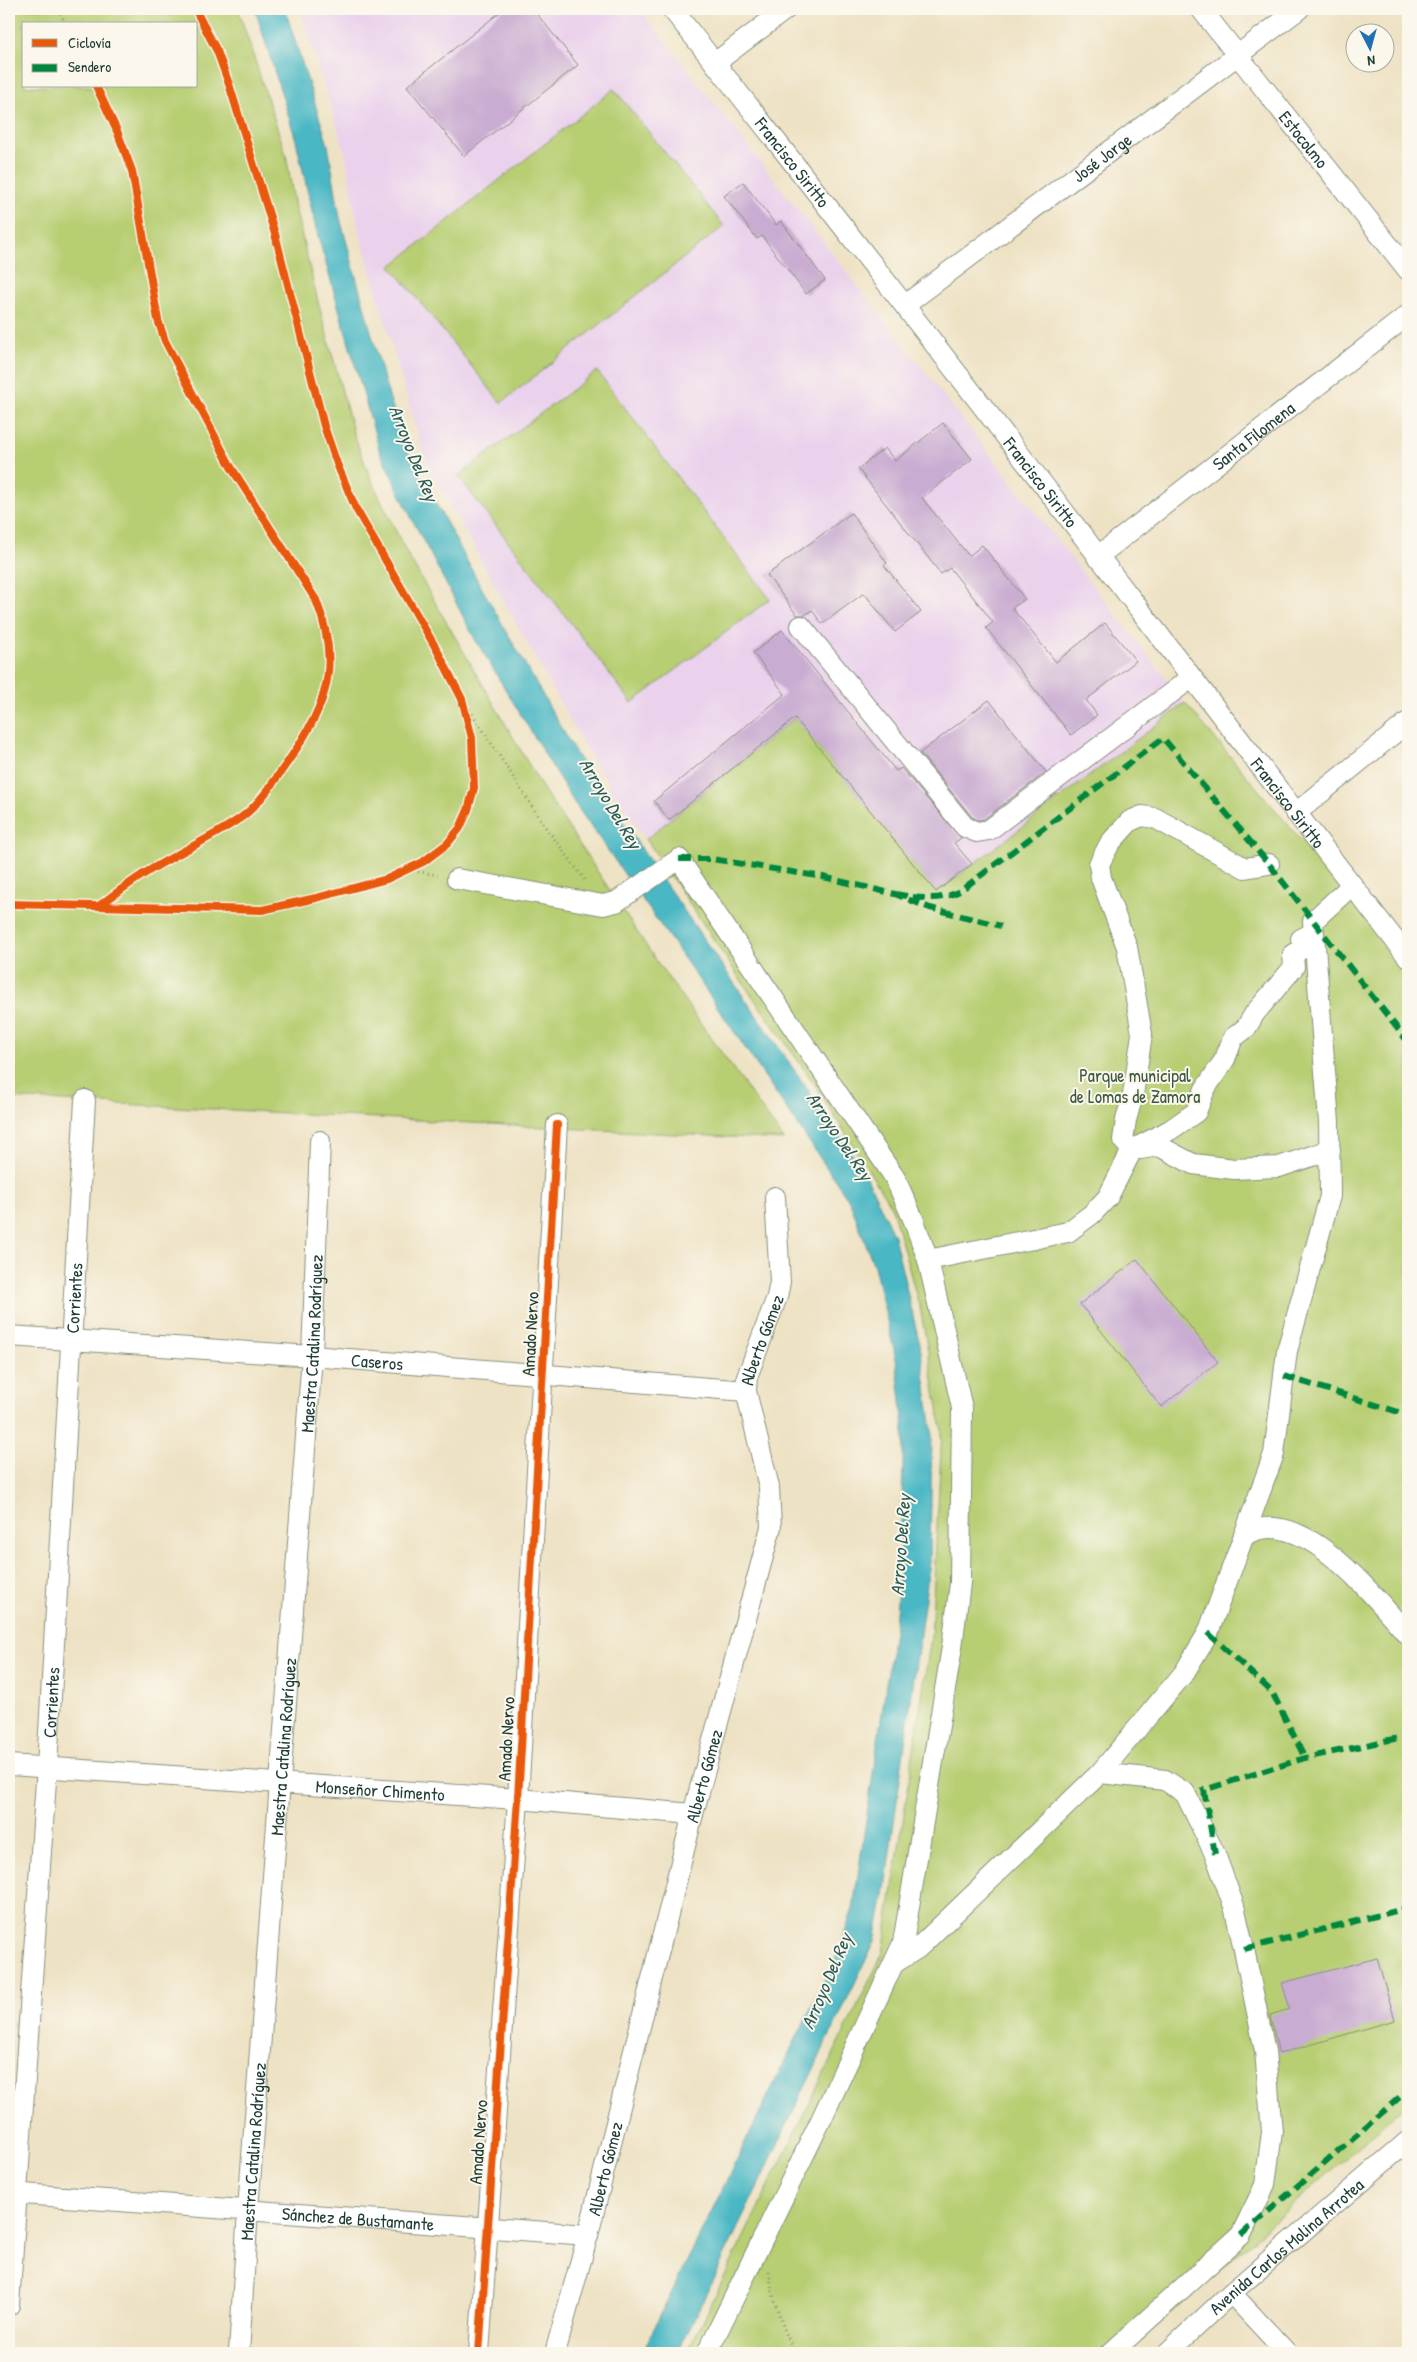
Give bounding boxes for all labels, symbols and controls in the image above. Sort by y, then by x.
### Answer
legend [22,22,198,88]
north arrow [1344,22,1394,72]
text: Ciclovía [68,32,111,53]
text: N [1366,52,1376,71]
text: Sendero [68,56,111,77]
street label: Estocolmo [1274,105,1335,173]
street label: Francisco Siritto [749,111,836,212]
street label: José Jorge [1067,127,1136,188]
street label: Santa Filomena [1207,395,1300,475]
water label: Arroyo Del Rey [383,401,446,507]
street label: Francisco Siritto [998,431,1084,532]
street label: Francisco Siritto [1245,751,1331,853]
water label: Arroyo Del Rey [574,753,649,855]
park label: Parque municipal de Lomas de Zamora [1070,1063,1200,1109]
water label: Arroyo Del Rey [801,1087,880,1187]
street label: Maestra Catalina Rodríguez [294,1254,328,1433]
street label: Corrientes [59,1262,88,1334]
street label: Amado Nervo [515,1291,545,1377]
street label: Alberto Gómez [734,1291,789,1386]
street label: Caseros [350,1347,404,1376]
water label: Arroyo Del Rey [883,1491,917,1597]
street label: Maestra Catalina Rodríguez [264,1657,302,1836]
street label: Corrientes [36,1666,65,1738]
street label: Amado Nervo [491,1696,521,1782]
street label: Alberto Gómez [679,1726,728,1825]
street label: Monseñor Chimento [315,1773,445,1807]
water label: Arroyo Del Rey [794,1927,859,2033]
street label: Maestra Catalina Rodríguez [234,2061,272,2241]
street label: Amado Nervo [463,2099,493,2185]
street label: Alberto Gómez [581,2119,628,2218]
street label: Avenida Carlos Molina Arrotea [1203,2172,1369,2320]
street label: Sánchez de Bustamante [281,2200,435,2236]

